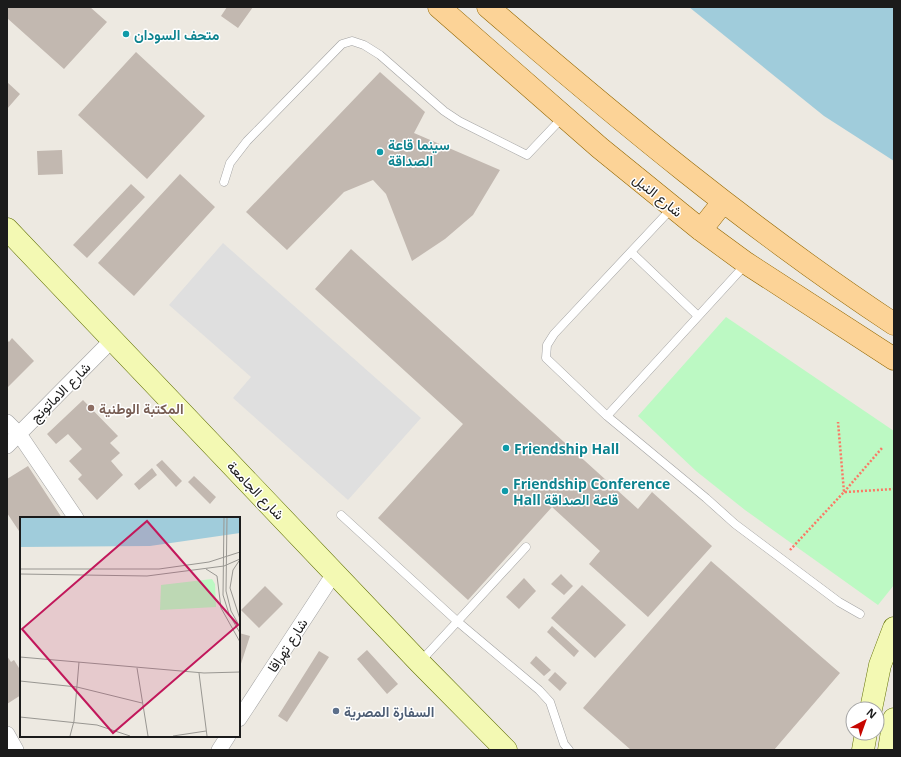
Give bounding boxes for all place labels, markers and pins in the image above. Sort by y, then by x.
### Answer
place label: متحف السودان [134,25,220,44]
marker: متحف السودان [121,29,131,39]
place label: سينما قاعة الصداقة [388,135,450,170]
marker: سينما قاعة الصداقة [375,147,385,157]
place label: المكتبة الوطنية [99,399,184,418]
marker: المكتبة الوطنية [86,403,96,413]
place label: Friendship Hall [514,439,619,458]
marker: Friendship Hall [501,443,511,453]
place label: Friendship Conference Hall قاعة الصداقة [513,474,670,509]
marker: Friendship Conference Hall قاعة الصداقة [500,486,510,496]
place label: السفارة المصرية [344,702,434,721]
marker: السفارة المصرية [331,706,341,716]

